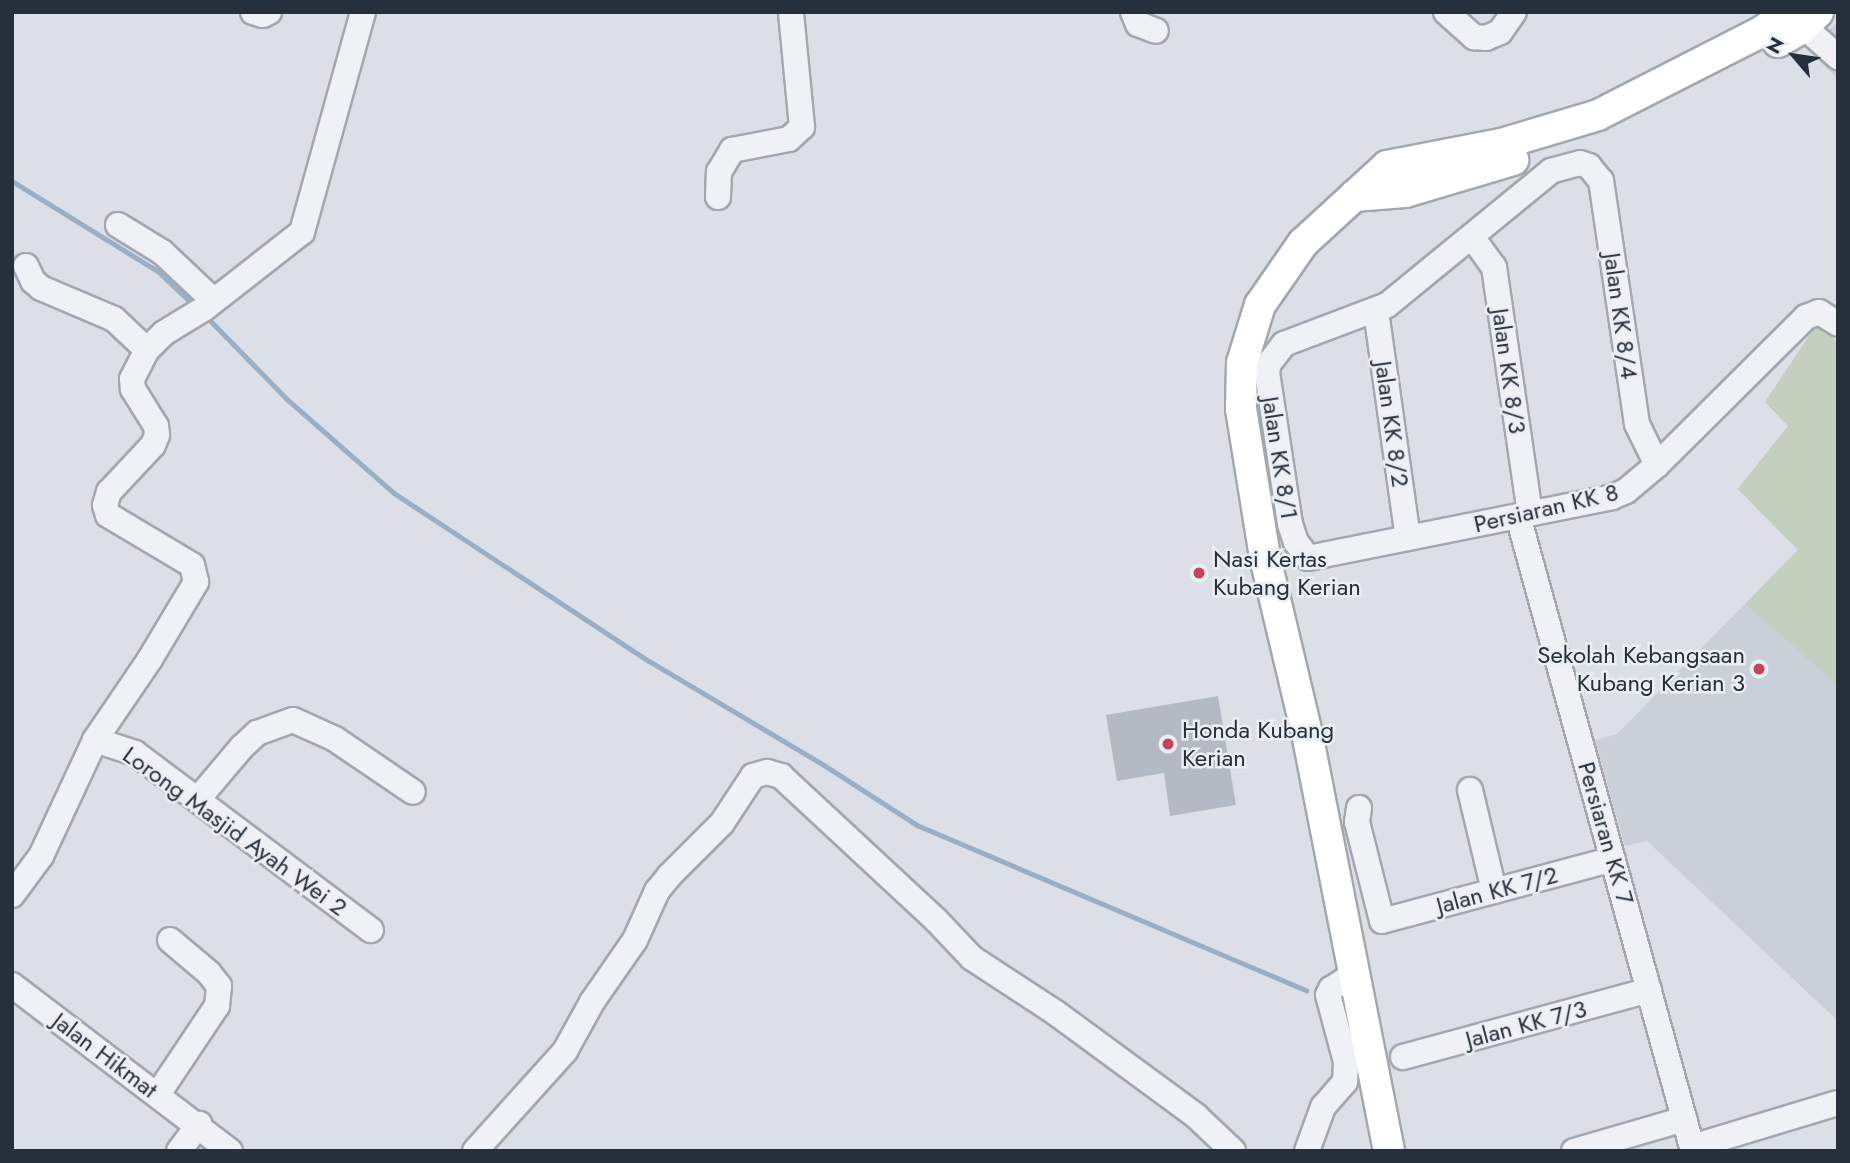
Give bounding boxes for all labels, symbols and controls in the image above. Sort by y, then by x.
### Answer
north arrow [1759,21,1829,91]
text: N [1760,32,1791,59]
street label: Jalan KK 8/4 [1598,251,1644,381]
street label: Jalan KK 8/3 [1486,306,1532,436]
street label: Jalan KK 8/2 [1369,359,1415,489]
street label: Jalan KK 8/1 [1256,394,1304,522]
street label: Persiaran KK 8 [1471,477,1621,539]
place label: Nasi Kertas Kubang Kerian [1213,545,1361,601]
marker: Nasi Kertas Kubang Kerian [1191,565,1207,581]
place label: Sekolah Kebangsaan Kubang Kerian 3 [1537,641,1745,697]
marker: Sekolah Kebangsaan Kubang Kerian 3 [1751,661,1767,677]
place label: Honda Kubang Kerian [1182,716,1334,772]
marker: Honda Kubang Kerian [1160,736,1176,752]
street label: Lorong Masjid Ayah Wei 2 [117,740,353,922]
street label: Persiaran KK 7 [1572,758,1640,908]
street label: Jalan KK 7/2 [1433,860,1561,920]
street label: Jalan KK 7/3 [1462,994,1590,1054]
street label: Jalan Hikmat [47,1006,163,1104]

